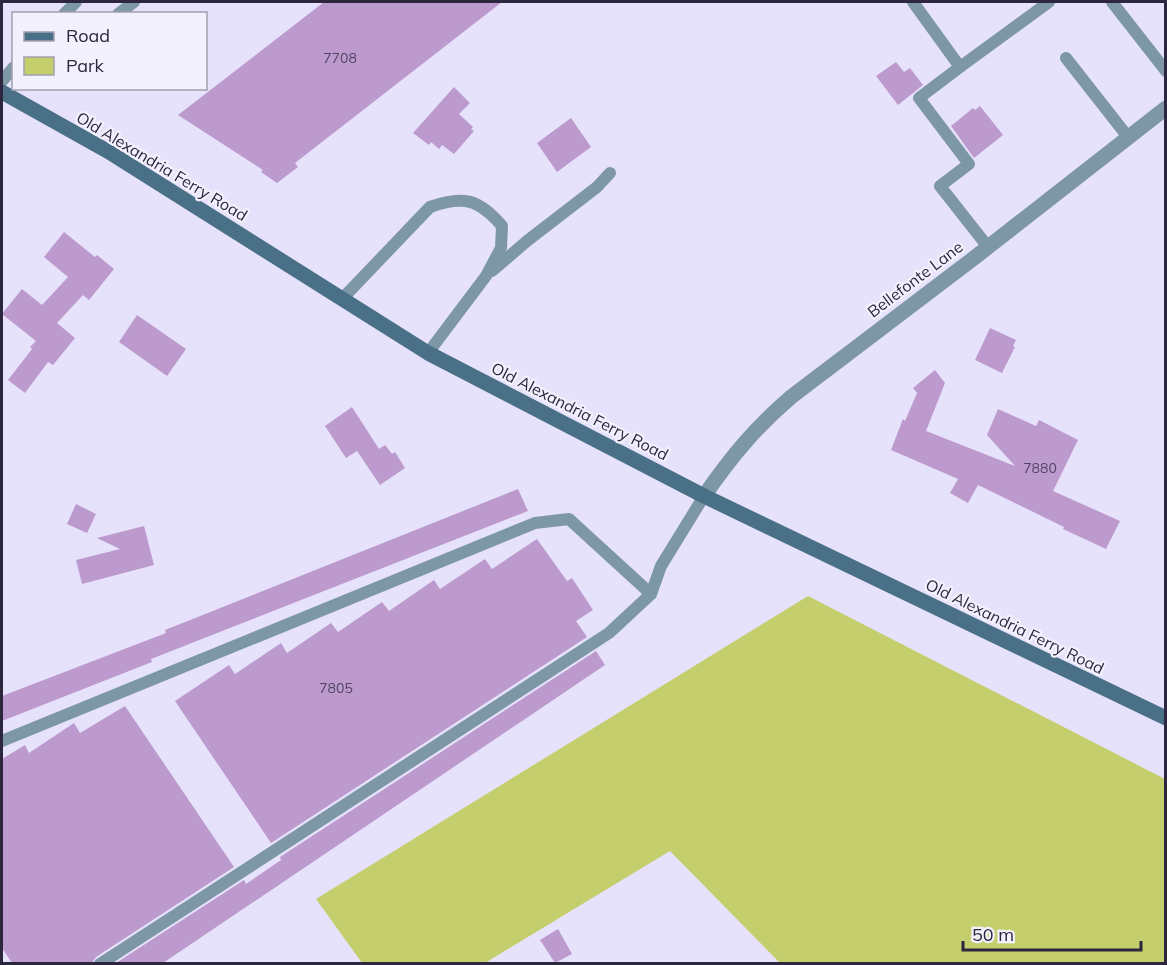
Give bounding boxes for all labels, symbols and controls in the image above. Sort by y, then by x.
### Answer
legend [12,12,207,90]
text: Road [66,24,110,47]
house number: 7708 [323,49,357,67]
text: Park [66,54,105,77]
street label: Old Alexandria Ferry Road [73,107,251,225]
street label: Bellefonte Lane [863,237,967,321]
street label: Old Alexandria Ferry Road [488,358,672,464]
house number: 7880 [1023,459,1057,477]
street label: Old Alexandria Ferry Road [923,574,1107,678]
house number: 7805 [319,679,353,697]
scale bar [963,914,1142,952]
text: 50 m [972,923,1014,946]

